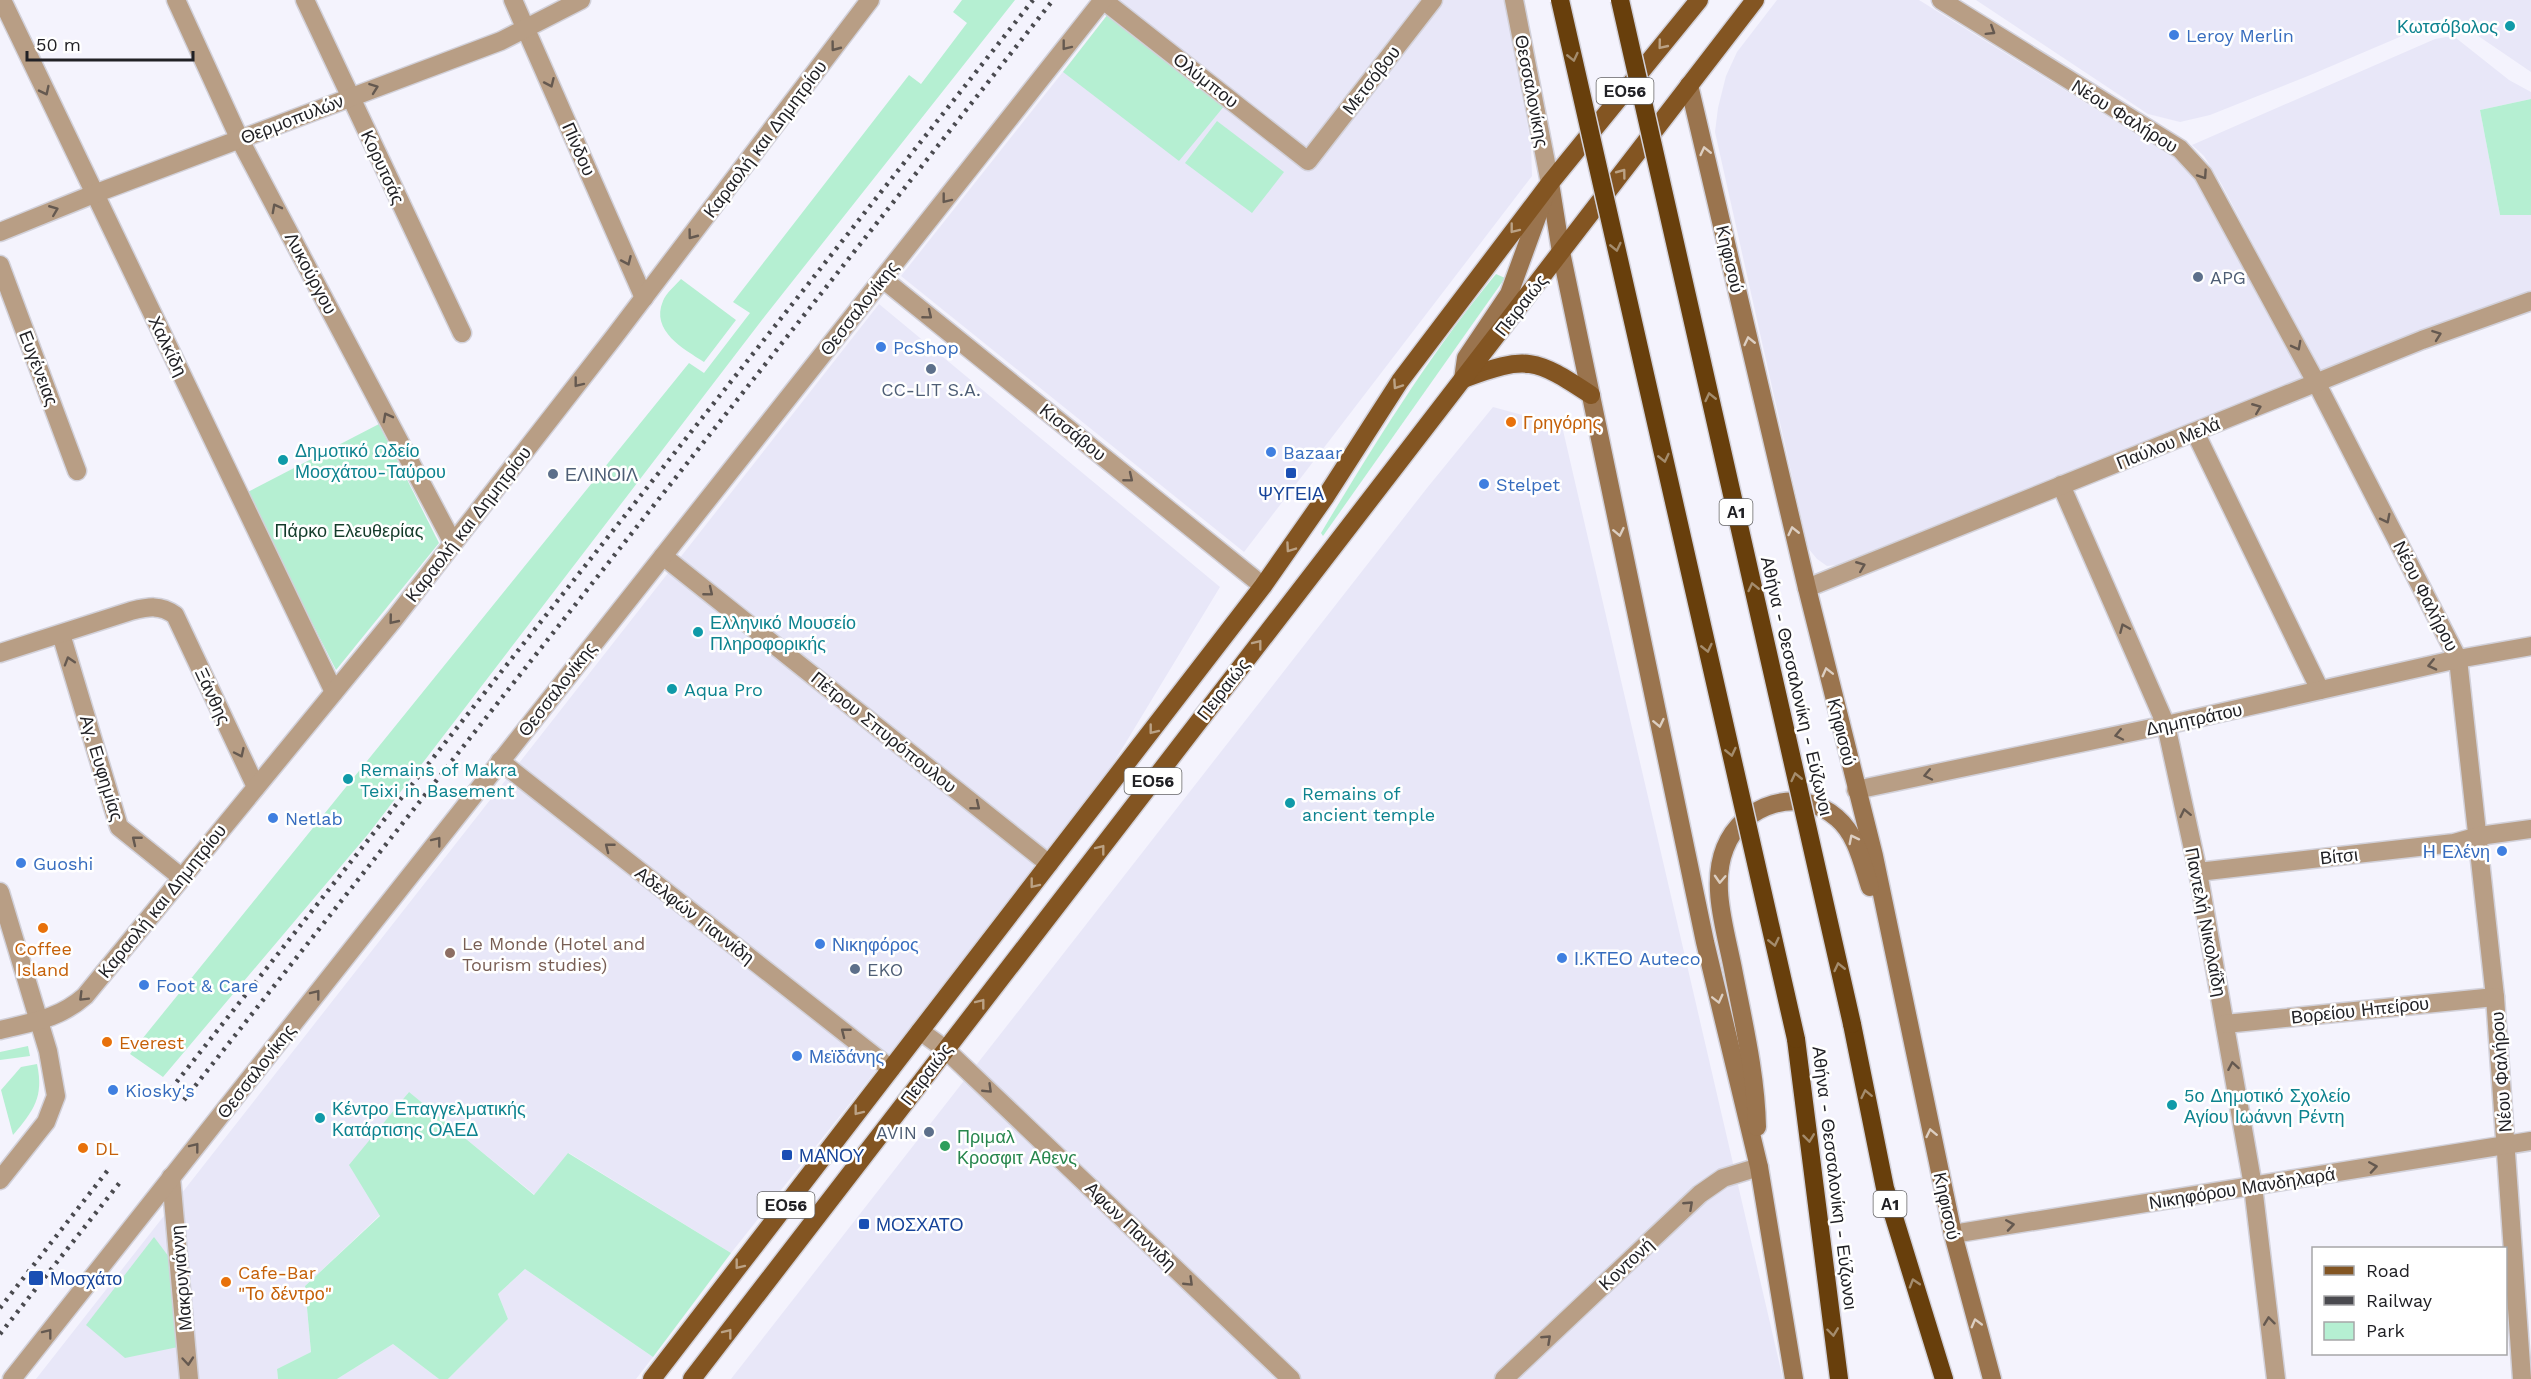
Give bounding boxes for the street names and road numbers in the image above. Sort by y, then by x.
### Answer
street label: Θεσσαλονίκης [1511,33,1553,149]
street label: Μετσόβου [1338,42,1404,118]
street label: Ολύμπου [1169,48,1243,112]
street label: Καραολή και Δημητρίου [699,56,831,222]
street label: Νέου Φαλήρου [2068,75,2182,157]
road number: ΕΟ56 [1596,78,1654,104]
street label: Θερμοπυλών [238,90,346,148]
street label: Πίνδου [558,119,600,179]
street label: Κορυτσάς [357,127,409,207]
street label: Κηφισού [1712,223,1748,295]
street label: Λυκούργου [281,229,341,317]
street label: Θεσσαλονίκης [816,256,903,359]
street label: Πειραιώς [1490,270,1552,340]
street label: Χαλκίδη [144,312,192,380]
street label: Ευγένειας [15,327,63,409]
street label: Κισσάβου [1036,399,1110,465]
street label: Παύλου Μελά [2113,413,2223,473]
street label: Καραολή και Δημητρίου [401,442,535,606]
road number: Α1 [1720,499,1752,525]
street label: Νέου Φαλήρου [2389,537,2463,655]
street label: Αθήνα - Θεσσαλονίκη - Εύζωνοι [1757,554,1837,818]
street label: Θεσσαλονίκης [514,637,601,740]
street label: Πειραιώς [1192,654,1254,724]
street label: Ξάνθης [191,664,235,728]
street label: Πέτρου Σπυρόπουλου [807,667,961,797]
street label: Κηφισού [1824,696,1860,768]
street label: Δημητράτου [2144,699,2244,739]
street label: Αγ. Ευφημίας [76,713,128,824]
road number: ΕΟ56 [1124,768,1182,794]
street label: Καραολή και Δημητρίου [94,820,230,982]
street label: Βίτσι [2319,844,2359,868]
street label: Παντελή Νικολαΐδη [2181,846,2231,998]
street label: Αδελφών Γιαννίδη [631,862,759,968]
street label: Βορείου Ηπείρου [2290,992,2430,1028]
street label: Νέου Φαλήρου [2486,1011,2516,1133]
street label: Θεσσαλονίκης [213,1019,300,1122]
street label: Πειραιώς [896,1039,956,1109]
street label: Αθήνα - Θεσσαλονίκη - Εύζωνοι [1808,1045,1862,1311]
street label: Νικηφόρου Μανδηλαρά [2147,1163,2337,1213]
street label: Κηφισού [1930,1170,1964,1242]
street label: Αφων Παννιδη [1081,1177,1181,1275]
road number: Α1 [1874,1191,1906,1217]
road number: ΕΟ56 [758,1192,814,1218]
street label: Μακρυγιάννη [166,1224,196,1332]
street label: Κοντονή [1594,1234,1658,1294]

